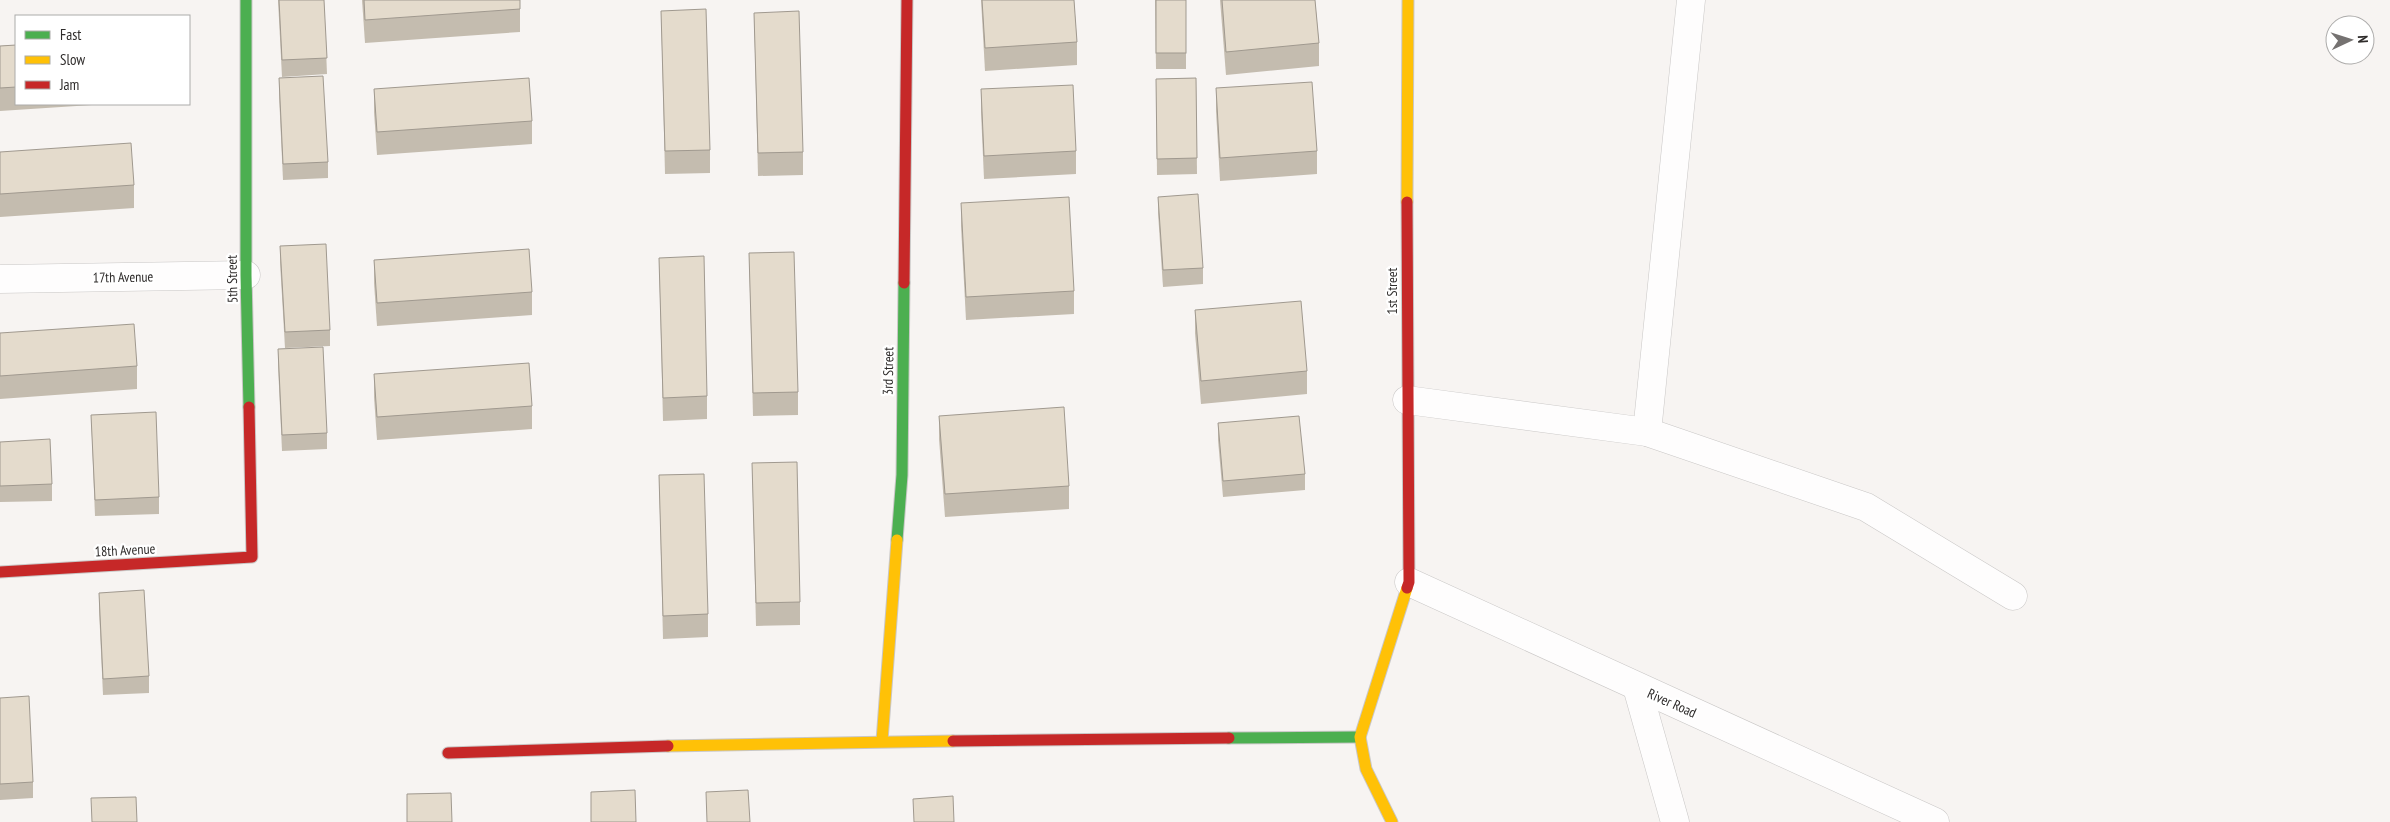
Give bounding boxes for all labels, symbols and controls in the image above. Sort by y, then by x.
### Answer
legend [15,15,190,105]
north arrow [2325,15,2375,65]
text: Fast [60,25,81,44]
text: N [2354,35,2372,43]
text: Slow [60,50,85,69]
text: Jam [59,75,79,94]
street label: 5th Street [223,255,241,303]
street label: 17th Avenue [93,267,154,287]
street label: 1st Street [1383,267,1401,314]
street label: 3rd Street [879,347,897,395]
street label: 18th Avenue [94,539,156,561]
street label: River Road [1645,684,1699,722]

